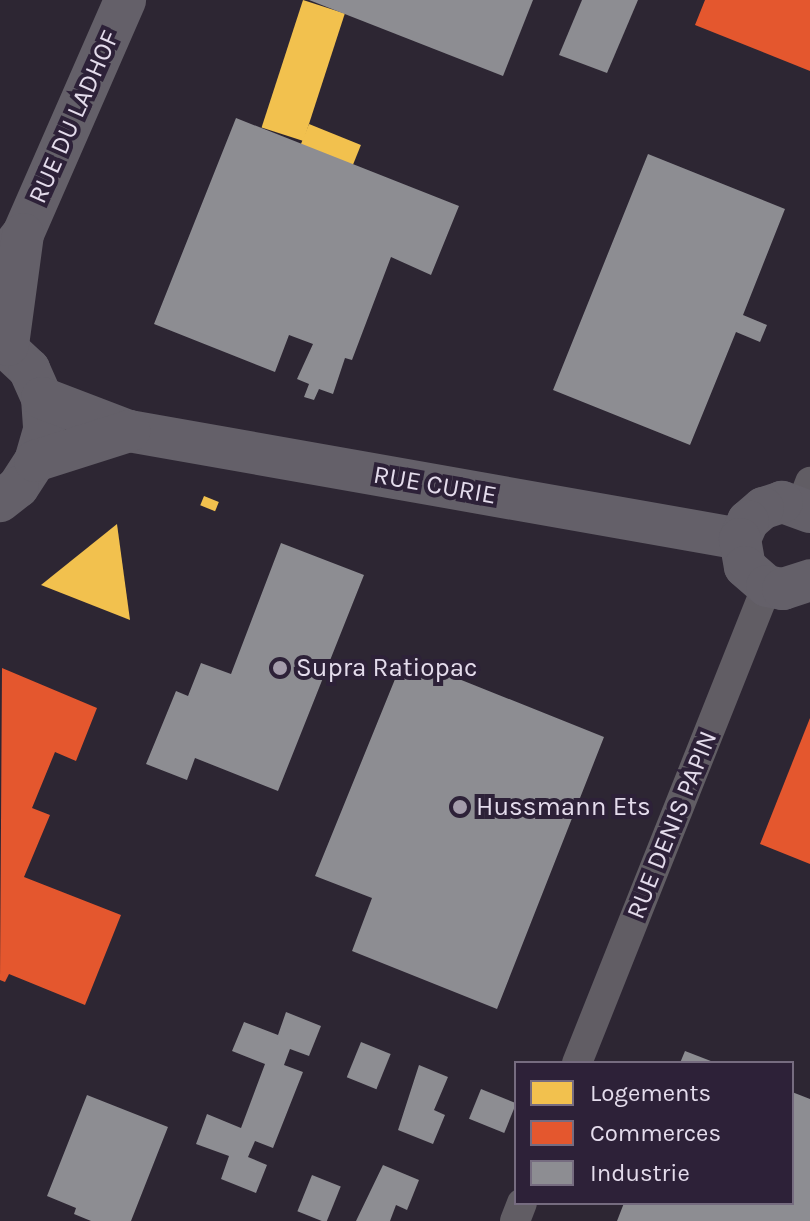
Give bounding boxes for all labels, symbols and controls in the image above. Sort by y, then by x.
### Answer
street label: RUE DU LADHOF [22,26,126,208]
street label: RUE CURIE [371,459,499,511]
place label: Supra Ratiopac [296,652,477,684]
marker: Supra Ratiopac [271,659,289,677]
street label: RUE DENIS PAPIN [620,726,724,924]
place label: Hussmann Ets [476,791,651,823]
marker: Hussmann Ets [451,798,469,816]
legend [514,1061,794,1205]
text: Logements [590,1079,711,1107]
text: Commerces [590,1119,721,1147]
text: Industrie [590,1159,690,1187]

